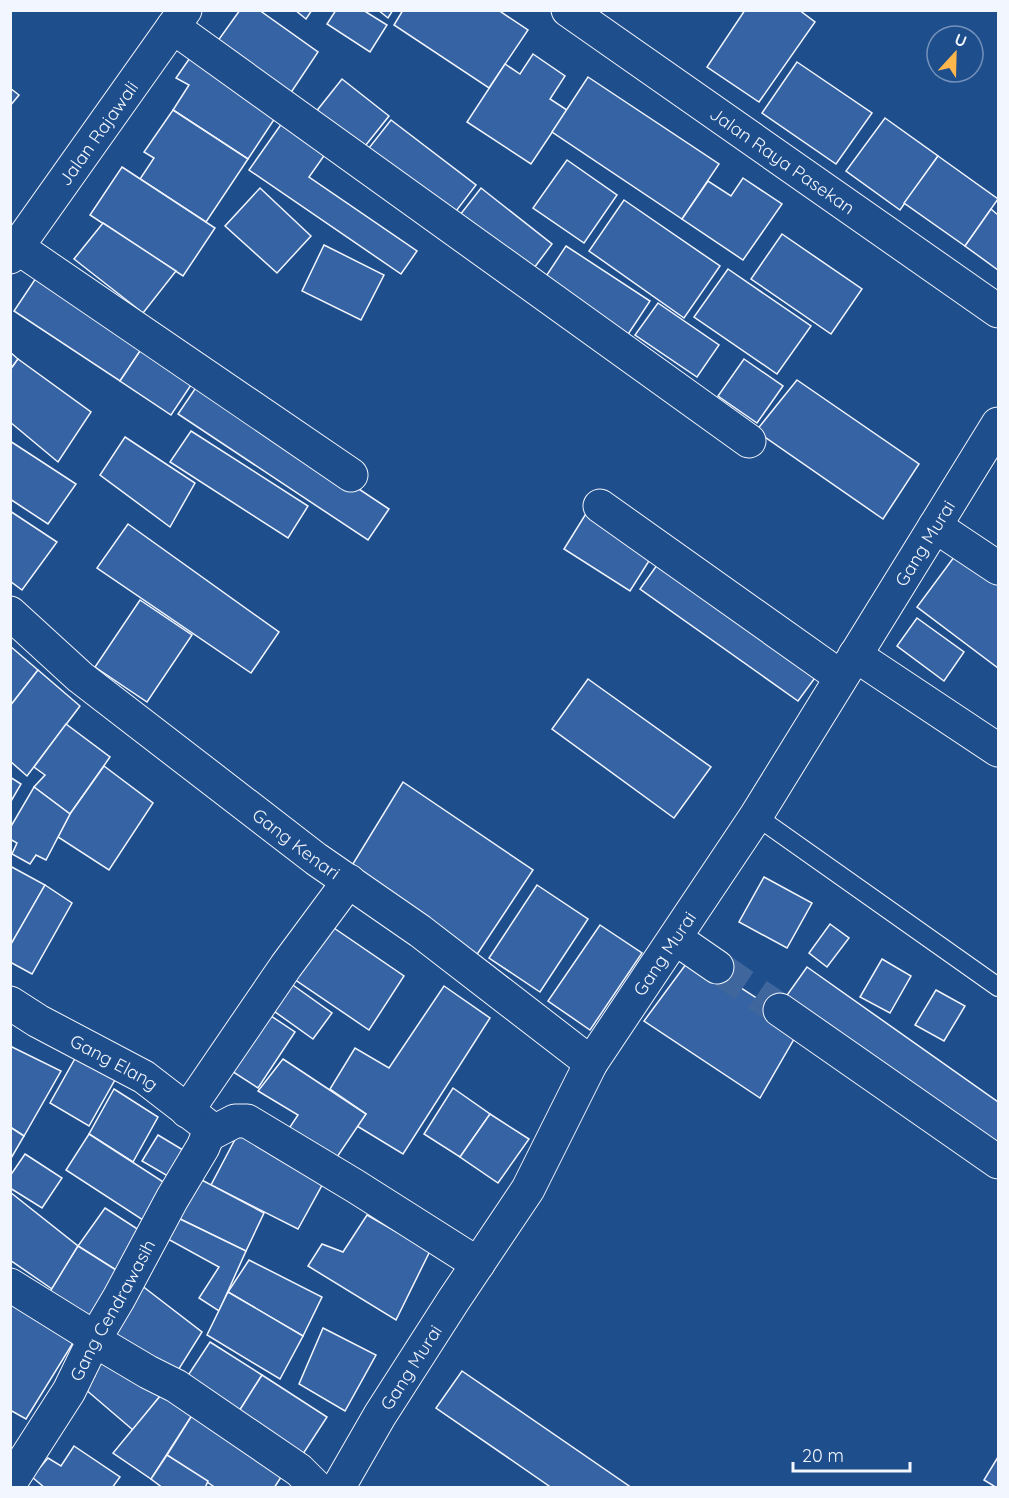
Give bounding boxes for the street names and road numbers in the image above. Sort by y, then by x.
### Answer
street label: Jalan Rajawali [53,76,143,190]
street label: Jalan Raya Pasekan [706,102,860,219]
street label: Gang Murai [889,496,960,590]
street label: Gang Kenari [248,803,345,884]
street label: Gang Murai [628,907,701,1000]
street label: Gang Elang [66,1029,163,1096]
street label: Gang Cendrawasih [64,1235,160,1385]
street label: Gang Murai [375,1320,446,1414]

